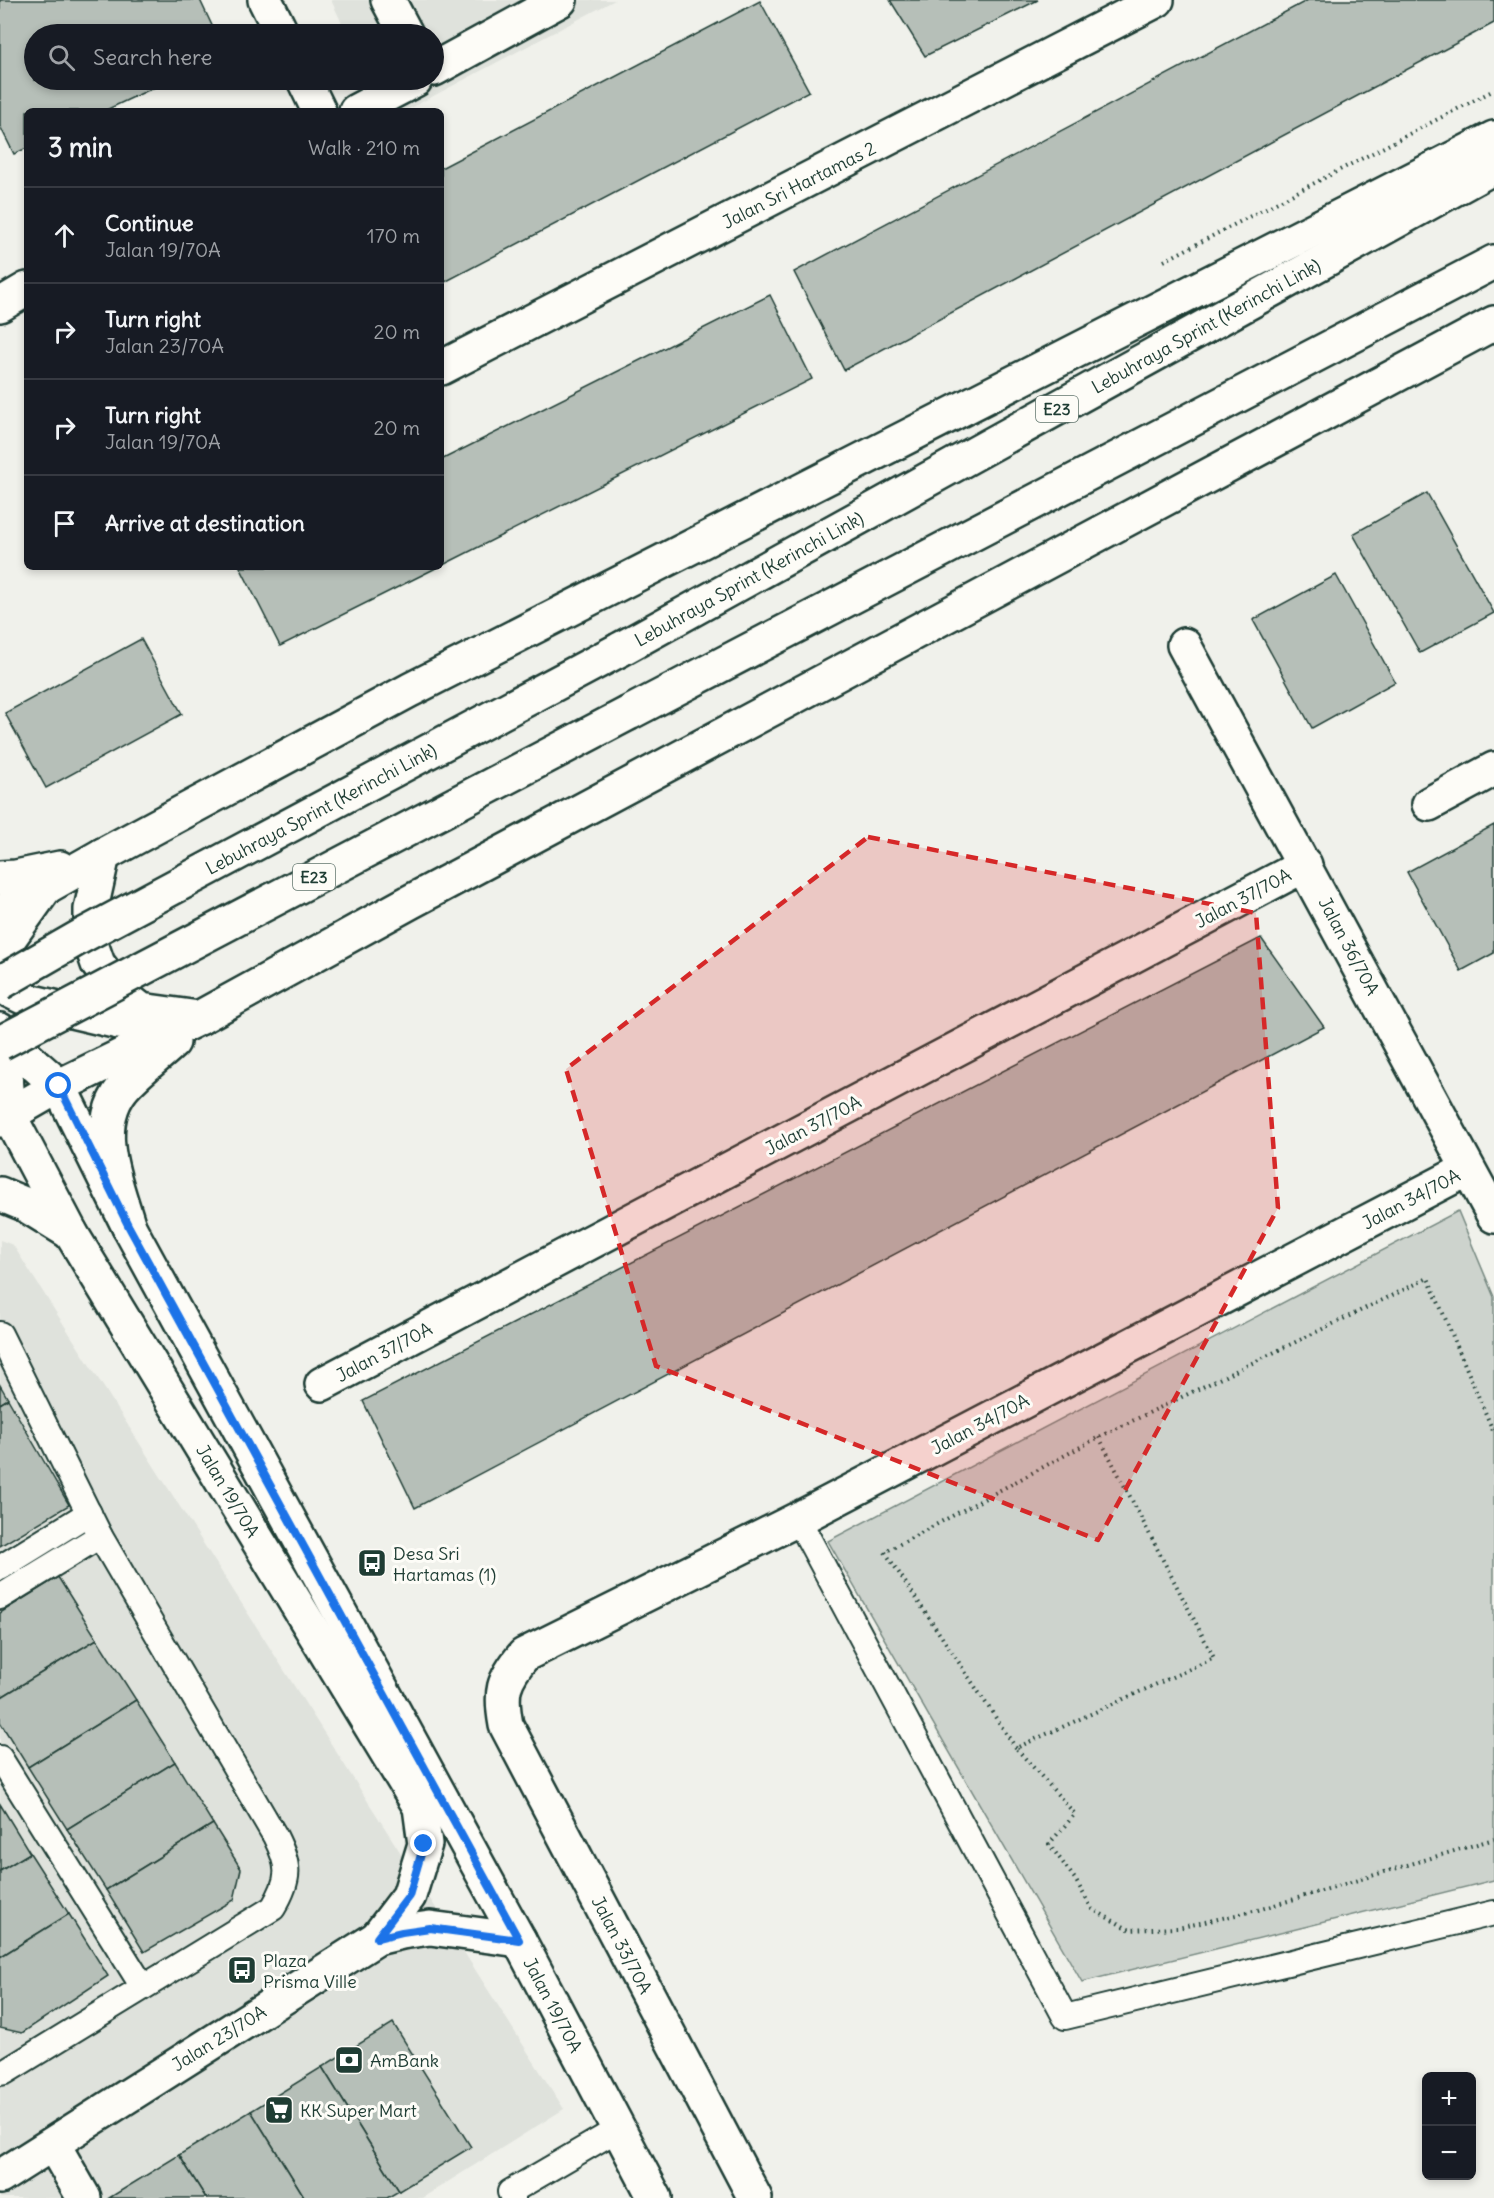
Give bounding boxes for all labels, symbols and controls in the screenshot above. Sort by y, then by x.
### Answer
search box [24,24,444,90]
icon: search [45,41,78,74]
text: Search here [93,43,212,71]
text: 3 min [48,131,113,164]
text: Walk · 210 m [308,135,420,160]
street label: Jalan Sri Hartamas 2 [718,136,880,234]
text: Continue [105,209,194,237]
icon: ahead [48,219,81,252]
text: 170 m [367,223,420,248]
text: Jalan 19/70A [105,237,221,262]
street label: Lebuhraya Sprint (Kerinchi Link) [1088,253,1324,399]
text: Turn right [105,305,201,333]
icon: right [48,315,81,348]
text: 20 m [374,319,420,344]
text: Jalan 23/70A [105,333,224,358]
road number: E23 [1036,396,1078,422]
text: Turn right [105,401,201,429]
icon: right [48,411,81,444]
text: 20 m [374,415,420,440]
text: Jalan 19/70A [105,429,221,454]
street label: Lebuhraya Sprint (Kerinchi Link) [631,506,867,652]
icon: arrive [48,507,81,540]
text: Arrive at destination [105,509,305,537]
street label: Lebuhraya Sprint (Kerinchi Link) [202,738,440,880]
street label: Jalan 37/70A [1191,863,1295,933]
road number: E23 [293,864,335,890]
street label: Jalan 36/70A [1314,893,1384,999]
route start [45,1072,71,1098]
street label: Jalan 37/70A [761,1090,865,1160]
street label: Jalan 34/70A [1358,1164,1464,1234]
street label: Jalan 37/70A [332,1317,436,1387]
street label: Jalan 34/70A [927,1389,1033,1459]
street label: Jalan 19/70A [191,1440,265,1542]
place label: Desa Sri Hartamas (1) [393,1542,496,1586]
bus stop icon: Desa Sri Hartamas (1) [356,1547,388,1579]
route end [410,1830,436,1856]
street label: Jalan 33/70A [587,1892,657,1998]
place label: Plaza Prisma Ville [263,1949,357,1993]
bus stop icon: Plaza Prisma Ville [226,1954,258,1986]
street label: Jalan 19/70A [518,1954,588,2056]
street label: Jalan 23/70A [167,2000,271,2076]
bank icon: AmBank [333,2044,365,2076]
place label: AmBank [370,2049,439,2072]
map controls [1422,2072,1476,2180]
button: + [1422,2072,1476,2126]
supermarket icon: KK Super Mart [263,2094,295,2126]
place label: KK Super Mart [300,2099,417,2122]
button: − [1422,2126,1476,2180]

